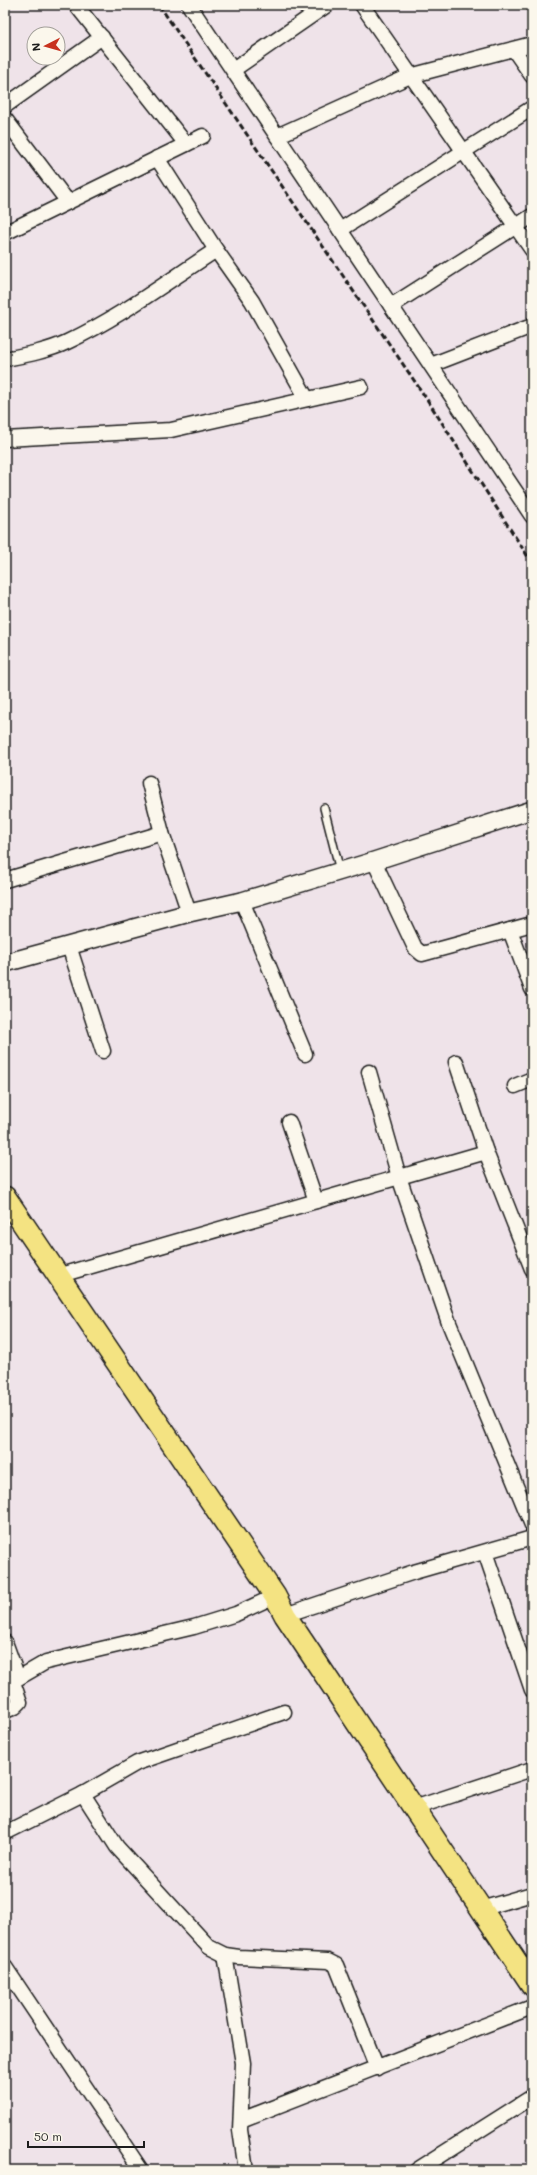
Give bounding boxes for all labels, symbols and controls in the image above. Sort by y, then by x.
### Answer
north arrow [26,26,66,66]
text: N [28,42,43,52]
scale bar [28,2123,144,2149]
text: 50 m [34,2128,62,2144]

